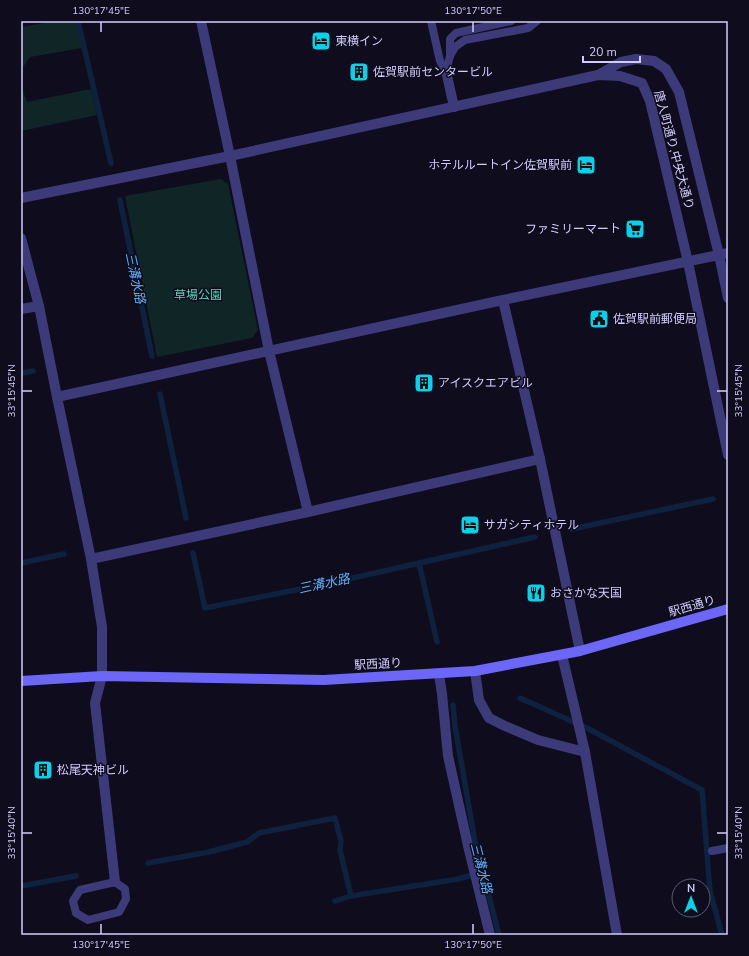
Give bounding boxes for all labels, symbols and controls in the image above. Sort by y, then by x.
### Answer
text: 130°17'45"E [72,4,130,18]
text: 130°17'50"E [444,4,502,18]
hotel icon: 東横イン [310,30,332,52]
place label: 東横イン [335,33,383,49]
scale bar [583,38,640,64]
text: 20 m [589,44,617,60]
building icon: 佐賀駅前センタービル [348,61,370,83]
place label: 佐賀駅前センタービル [373,64,493,80]
street label: 唐人町通り,中央大通り [650,89,698,211]
hotel icon: ホテルルートイン佐賀駅前 [575,154,597,176]
place label: ホテルルートイン佐賀駅前 [428,157,572,173]
supermarket icon: ファミリーマート [624,218,646,240]
place label: ファミリーマート [525,221,621,237]
water label: 三溝水路 [121,251,149,306]
park label: 草場公園 [174,287,222,303]
public building icon: 佐賀駅前郵便局 [588,308,610,330]
place label: 佐賀駅前郵便局 [613,311,697,327]
text: 33°15'45"N [5,364,19,418]
text: 33°15'45"N [732,364,746,418]
building icon: アイスクエアビル [413,372,435,394]
place label: アイスクエアビル [438,375,533,391]
hotel icon: サガシティホテル [459,514,481,536]
place label: サガシティホテル [484,517,579,533]
water label: 三溝水路 [297,570,352,598]
restaurant icon: おさかな天国 [525,582,547,604]
place label: おさかな天国 [550,585,622,601]
street label: 駅西通り [667,592,717,620]
street label: 駅西通り [354,655,402,673]
building icon: 松尾天神ビル [32,759,54,781]
place label: 松尾天神ビル [57,762,129,778]
text: 33°15'40"N [5,806,19,860]
text: 33°15'40"N [732,806,746,860]
water label: 三溝水路 [466,841,496,897]
north arrow [671,878,711,918]
text: N [687,881,695,896]
text: 130°17'45"E [72,938,130,952]
text: 130°17'50"E [444,938,502,952]

